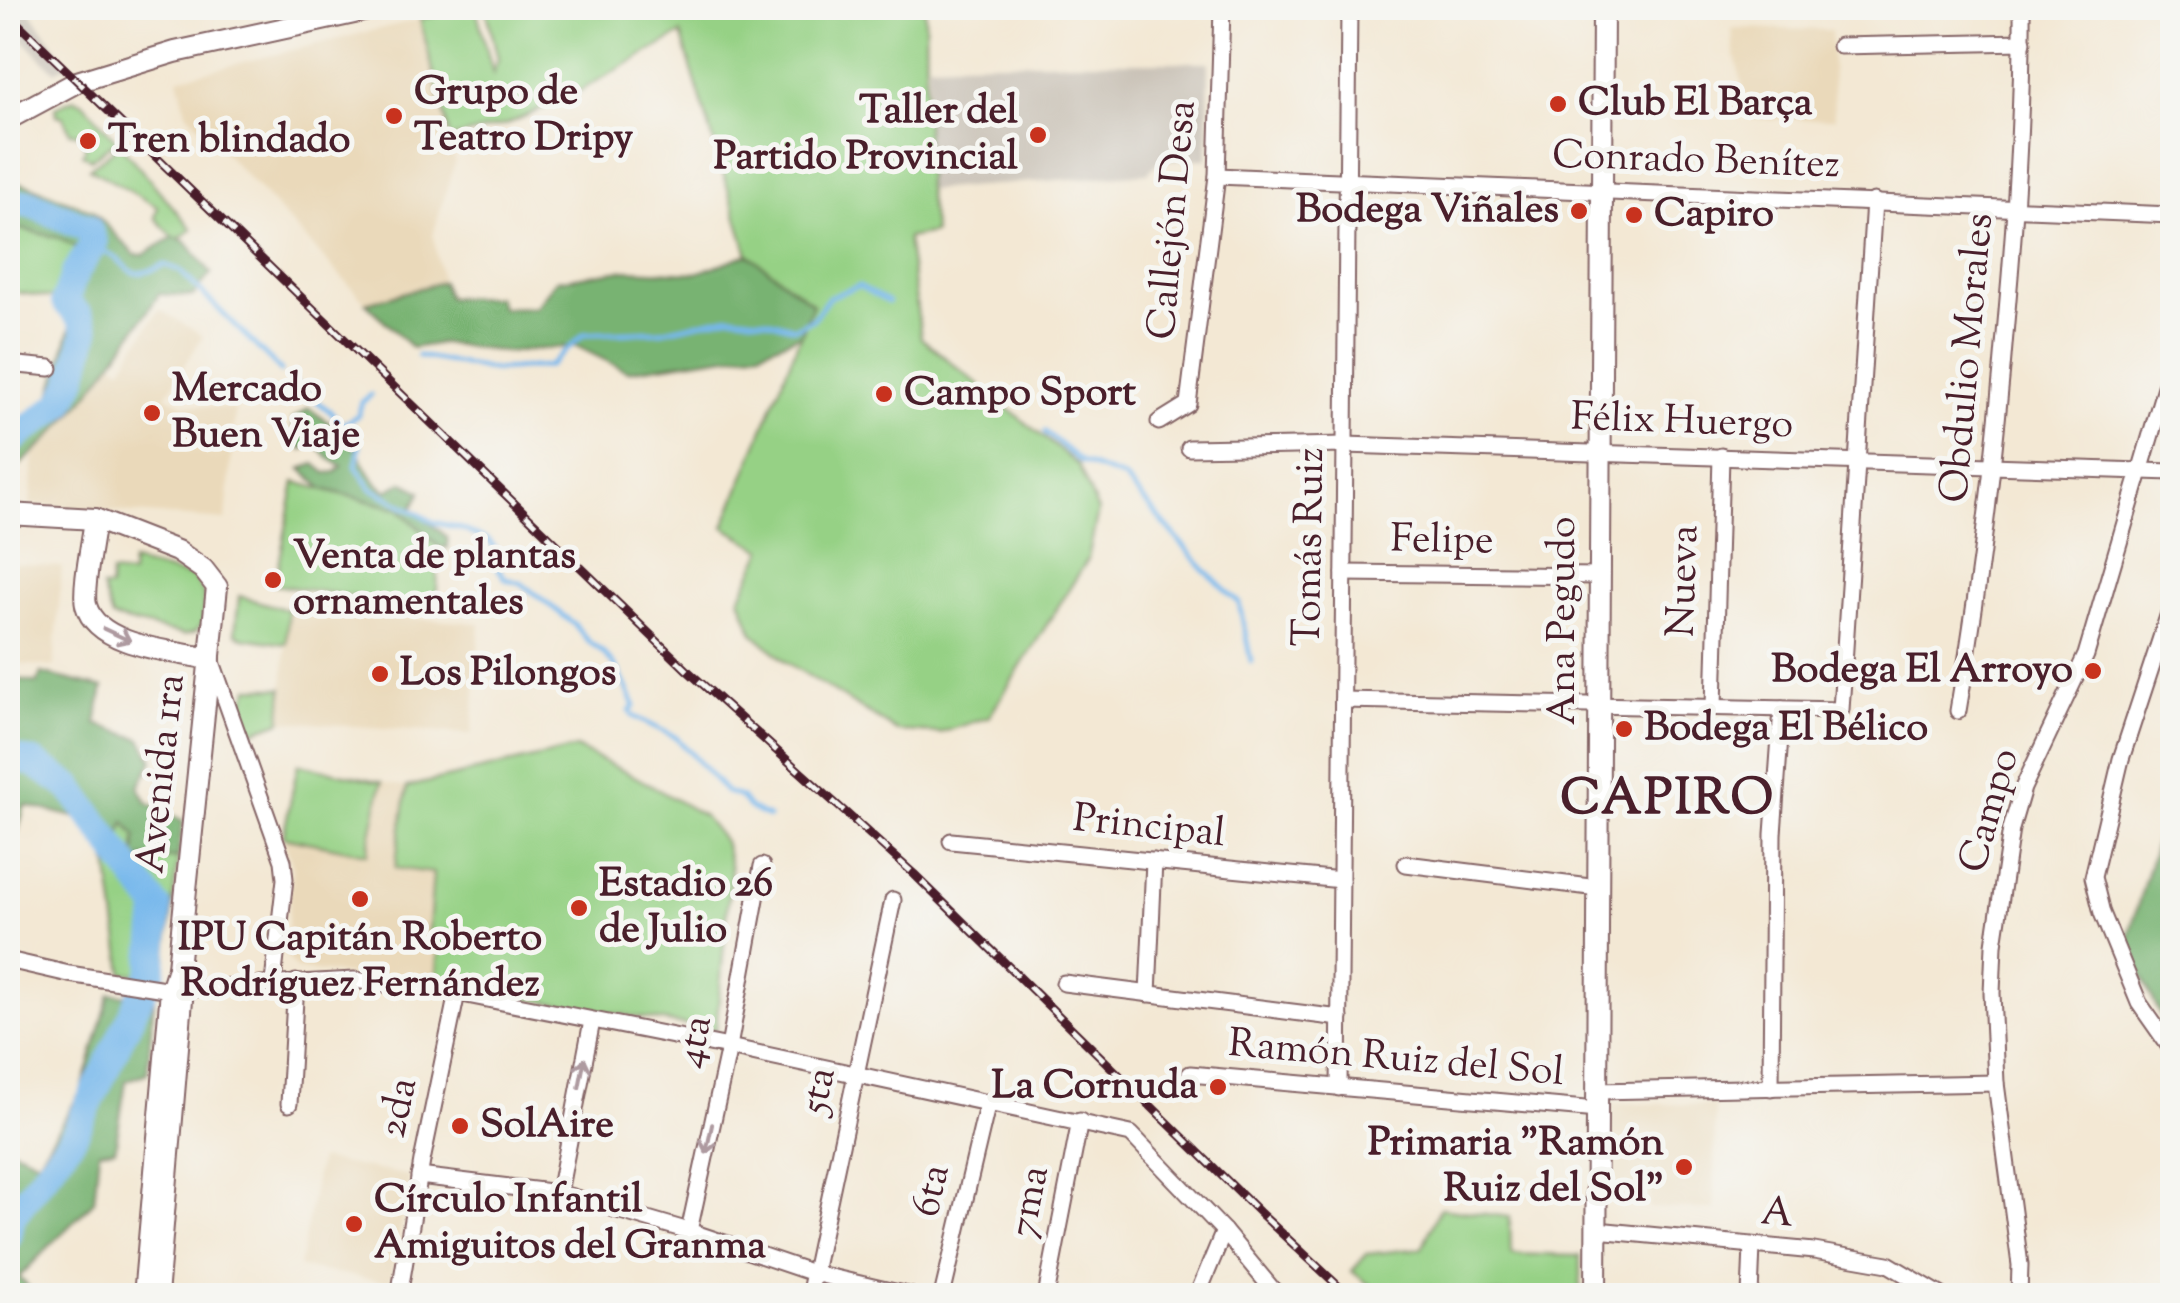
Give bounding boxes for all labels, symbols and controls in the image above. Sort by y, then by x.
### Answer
place label: Grupo de Teatro Dripy [414,65,633,168]
place label: Club El Barça [1578,76,1813,133]
place label: Taller del Partido Provincial [713,84,1019,187]
marker: Club El Barça [1547,93,1569,115]
street label: Callejón Desa [1135,98,1213,342]
marker: Grupo de Teatro Dripy [383,105,405,127]
place label: Tren blindado [108,113,350,170]
marker: Taller del Partido Provincial [1027,124,1049,146]
street label: Conrado Benítez [1551,128,1841,196]
marker: Tren blindado [77,130,99,152]
place label: Bodega Viñales [1296,183,1559,240]
place label: Capiro [1654,187,1774,244]
marker: Bodega Viñales [1568,200,1590,222]
marker: Capiro [1623,204,1645,226]
street label: Obdulio Morales [1928,211,2010,505]
place label: Mercado Buen Viaje [172,362,360,465]
place label: Campo Sport [904,366,1136,423]
marker: Campo Sport [873,383,895,405]
street label: Félix Huergo [1570,391,1794,455]
marker: Mercado Buen Viaje [141,402,163,424]
street label: Tomás Ruiz [1281,447,1341,647]
street label: Felipe [1390,513,1494,571]
street label: Ana Pegudo [1536,516,1593,726]
street label: Nueva [1655,524,1715,638]
place label: Venta de plantas ornamentales [293,529,576,632]
marker: Venta de plantas ornamentales [262,569,284,591]
one-way arrow [102,627,132,645]
place label: Bodega El Arroyo [1771,643,2073,700]
place label: Los Pilongos [400,646,616,703]
marker: Bodega El Arroyo [2082,660,2104,682]
marker: Los Pilongos [369,663,391,685]
street label: Avenida 1ra [124,672,202,876]
place label: Bodega El Bélico [1644,701,1928,758]
marker: Bodega El Bélico [1613,718,1635,740]
street label: Campo [1946,742,2036,880]
district label: CAPIRO [1560,765,1776,837]
street label: Principal [1070,792,1228,864]
place label: Estadio 26 de Julio [599,857,773,960]
marker: IPU Capitán Roberto Rodríguez Fernández [349,888,371,910]
marker: Estadio 26 de Julio [568,897,590,919]
place label: IPU Capitán Roberto Rodríguez Fernández [178,911,542,1014]
street label: 4ta [663,1011,729,1073]
street label: Ramón Ruiz del Sol [1226,1017,1566,1103]
one-way arrow [573,1057,592,1090]
place label: La Cornuda [992,1059,1199,1116]
street label: 5ta [787,1063,853,1121]
street label: 2da [366,1073,434,1143]
marker: La Cornuda [1207,1076,1229,1098]
place label: SolAire [480,1098,614,1155]
marker: SolAire [449,1115,471,1137]
place label: Primaria "Ramón Ruiz del Sol" [1368,1116,1664,1219]
one-way arrow [699,1122,717,1154]
marker: Primaria "Ramón Ruiz del Sol" [1673,1156,1695,1178]
street label: 6ta [899,1159,967,1223]
street label: 7ma [996,1161,1066,1243]
place label: Círculo Infantil Amiguitos del Granma [374,1173,766,1276]
street label: A [1758,1185,1796,1245]
marker: Círculo Infantil Amiguitos del Granma [343,1213,365,1235]

